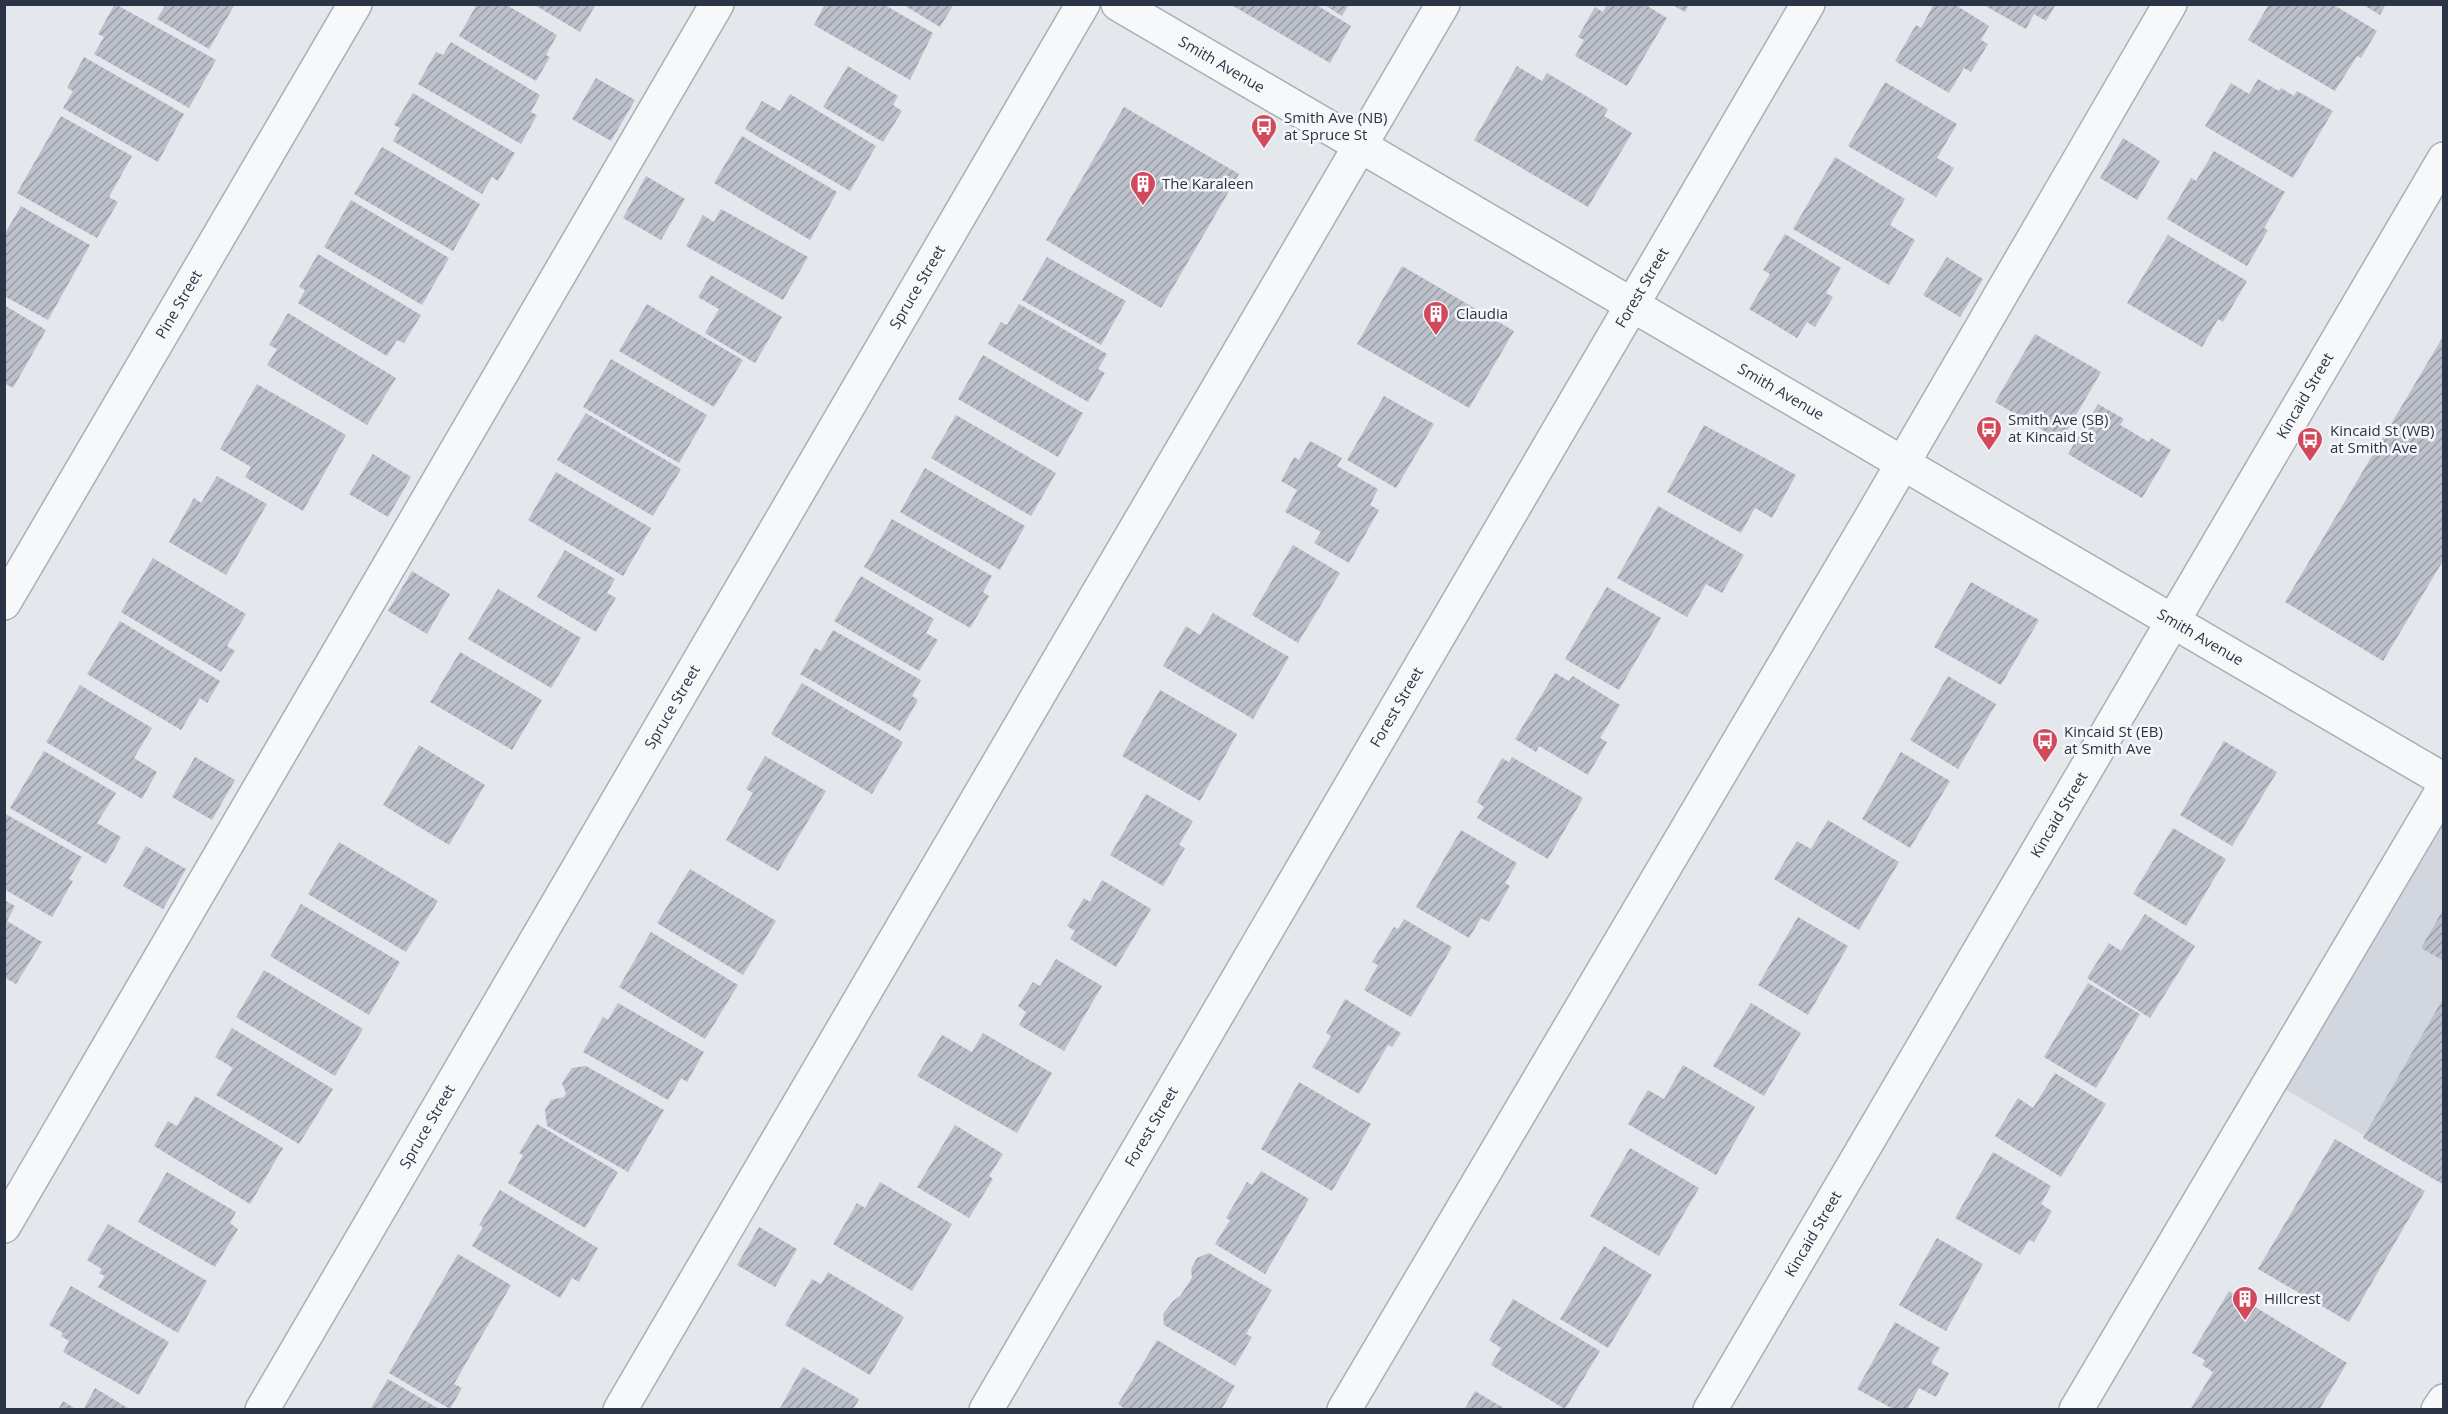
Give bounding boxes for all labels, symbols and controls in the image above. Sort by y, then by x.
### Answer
street label: Smith Avenue [1175,31,1269,97]
place label: Smith Ave (NB) at Spruce St [1284,107,1387,144]
bus stop icon: Smith Ave (NB) at Spruce St [1249,112,1279,150]
building icon: The Karaleen [1128,169,1158,207]
place label: The Karaleen [1162,173,1254,193]
street label: Spruce Street [884,241,949,333]
street label: Forest Street [1610,243,1673,331]
street label: Pine Street [150,266,206,342]
building icon: Claudia [1421,299,1451,337]
place label: Claudia [1456,303,1508,323]
street label: Kincaid Street [2271,348,2337,442]
street label: Smith Avenue [1735,358,1828,424]
place label: Smith Ave (SB) at Kincaid St [2008,409,2108,446]
bus stop icon: Smith Ave (SB) at Kincaid St [1974,414,2004,452]
place label: Kincaid St (WB) at Smith Ave [2330,420,2434,457]
bus stop icon: Kincaid St (WB) at Smith Ave [2295,425,2325,463]
street label: Smith Avenue [2154,603,2248,670]
street label: Spruce Street [639,661,704,752]
street label: Forest Street [1365,663,1427,751]
place label: Kincaid St (EB) at Smith Ave [2064,721,2163,758]
bus stop icon: Kincaid St (EB) at Smith Ave [2030,726,2060,764]
street label: Kincaid Street [2025,768,2091,861]
street label: Spruce Street [394,1081,459,1172]
street label: Forest Street [1119,1083,1182,1170]
street label: Kincaid Street [1779,1187,1845,1280]
building icon: Hillcrest [2230,1284,2260,1322]
place label: Hillcrest [2264,1288,2321,1308]

